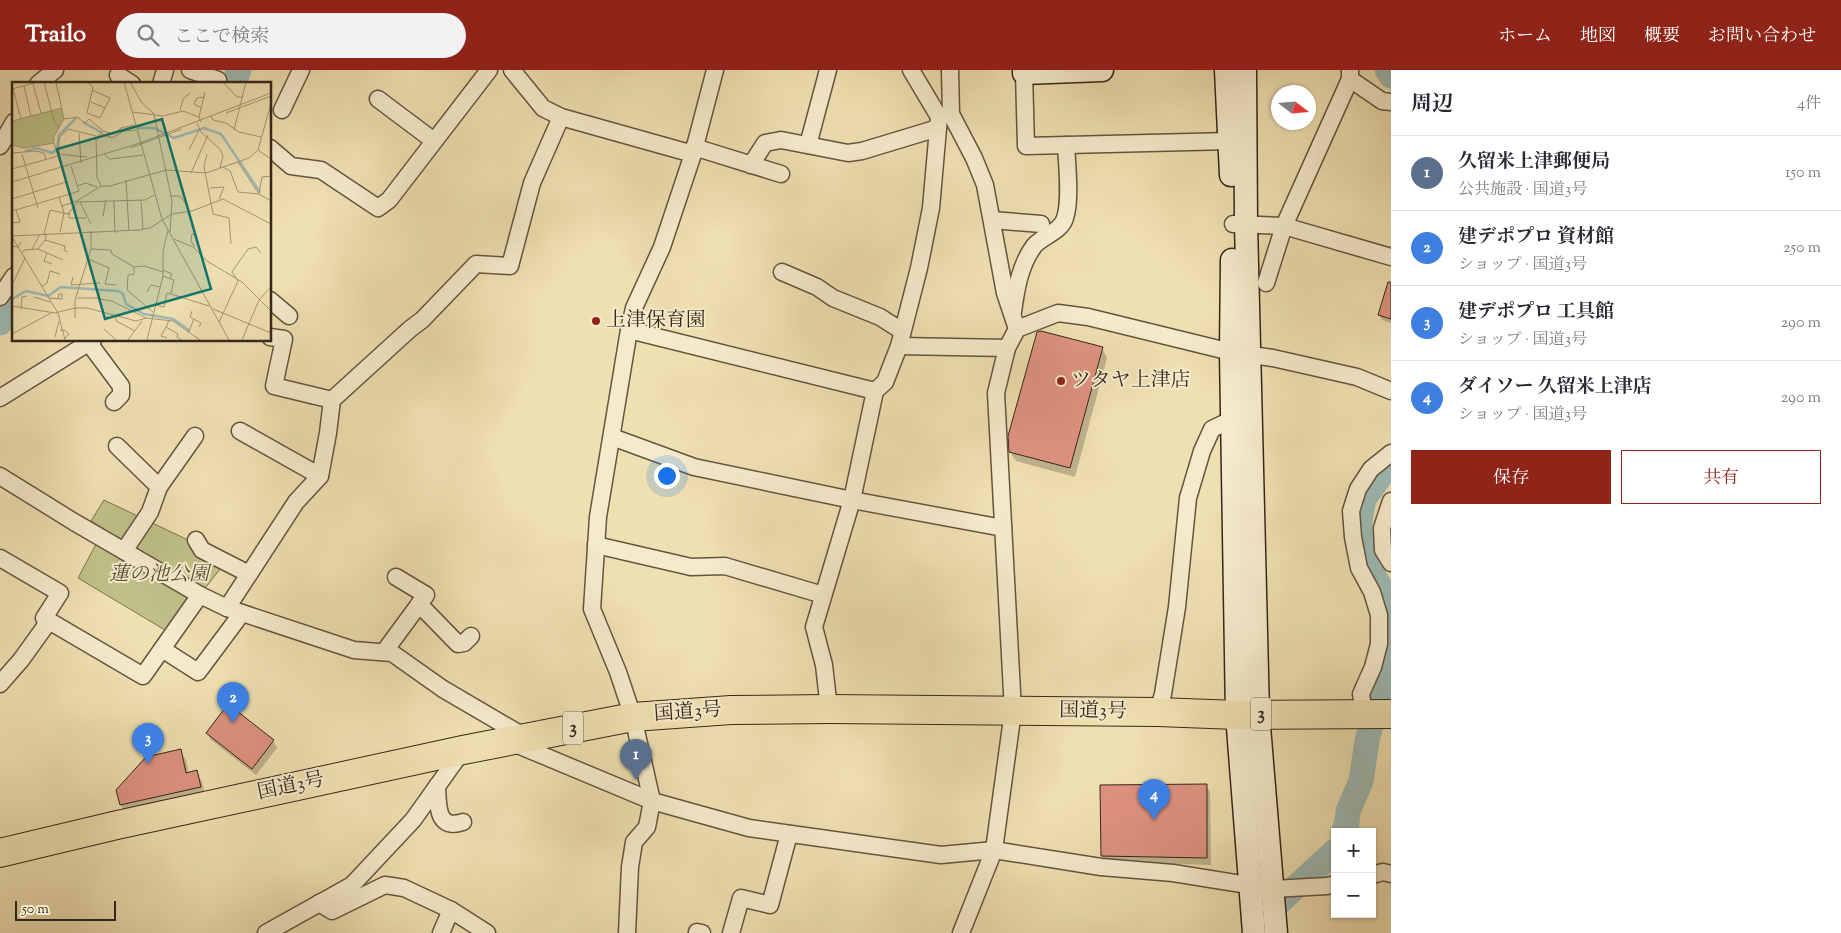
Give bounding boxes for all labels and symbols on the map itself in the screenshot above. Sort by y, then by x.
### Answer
inset map [12,82,271,341]
north arrow [1271,85,1316,130]
place label: 上津保育園 [606,307,706,336]
marker: 上津保育園 [590,315,602,327]
place label: ツタヤ上津店 [1071,367,1191,396]
marker: ツタヤ上津店 [1055,375,1067,387]
your location [654,463,680,489]
park label: 蓮の池公園 [109,561,212,590]
pin: 2 [217,682,249,723]
street label: 国道3号 [653,696,723,730]
street label: 国道3号 [1059,697,1127,727]
road number: 3 [1251,698,1271,731]
road number: 3 [563,711,583,744]
pin: 3 [132,723,164,764]
pin: 1 [620,739,652,780]
street label: 国道3号 [255,766,327,808]
pin: 4 [1138,779,1170,820]
scale bar [15,898,116,921]

